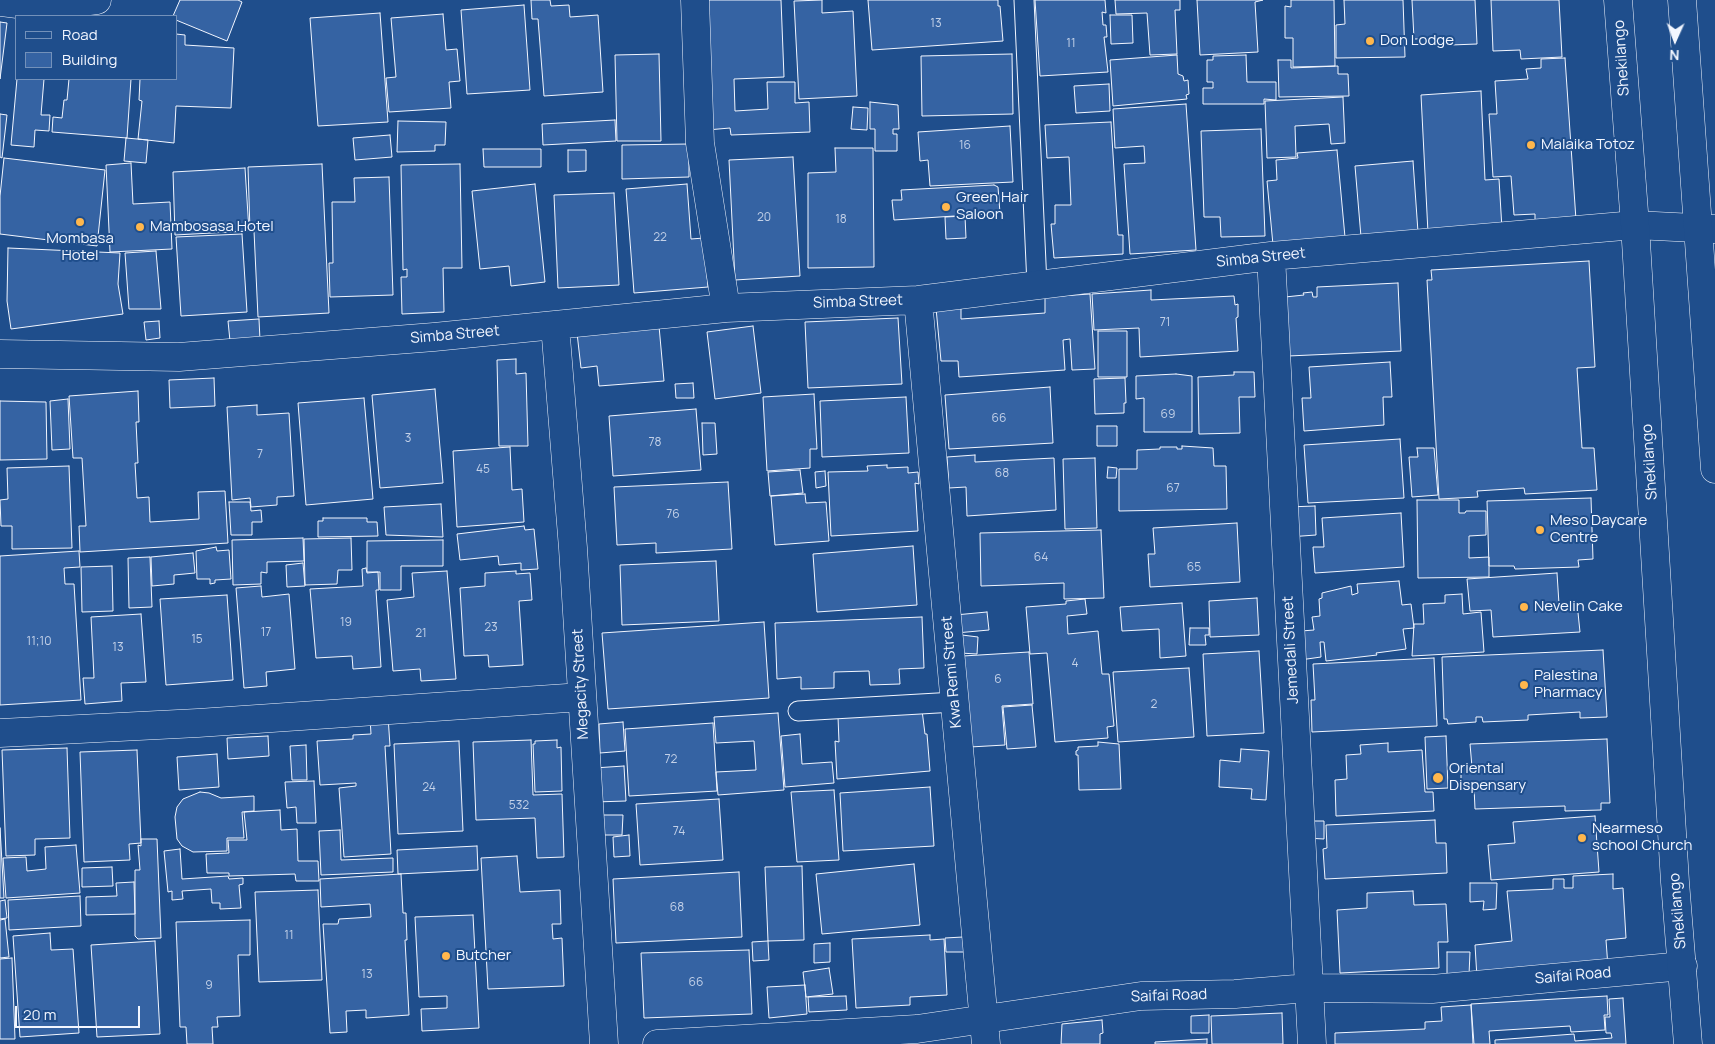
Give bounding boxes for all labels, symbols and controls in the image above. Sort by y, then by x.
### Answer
legend [15,15,178,80]
north arrow [1650,15,1700,65]
house number: 13 [930,17,942,31]
street label: Shekilango [1610,19,1634,97]
text: Road [62,24,98,45]
place label: Don Lodge [1380,32,1454,50]
marker: Don Lodge [1364,35,1376,47]
house number: 11 [1066,37,1076,51]
text: N [1669,46,1680,65]
text: Building [62,49,117,70]
place label: Malaika Totoz [1541,136,1635,154]
house number: 16 [959,139,971,153]
marker: Malaika Totoz [1525,139,1537,151]
place label: Green Hair Saloon [956,189,1029,224]
marker: Green Hair Saloon [940,201,952,213]
house number: 20 [757,211,771,225]
house number: 18 [835,213,847,227]
marker: Mombasa Hotel [74,216,86,228]
place label: Mambosasa Hotel [150,218,274,236]
marker: Mambosasa Hotel [134,221,146,233]
place label: Mombasa Hotel [46,230,114,265]
house number: 22 [653,231,667,245]
street label: Simba Street [1215,244,1307,272]
street label: Simba Street [813,291,903,313]
house number: 71 [1160,316,1170,330]
street label: Simba Street [410,322,500,348]
house number: 69 [1161,408,1175,422]
house number: 66 [992,412,1006,426]
street label: Shekilango [1638,423,1662,501]
house number: 3 [405,432,411,446]
house number: 78 [649,436,661,450]
house number: 7 [257,448,263,462]
house number: 45 [476,463,490,477]
house number: 68 [995,467,1009,481]
house number: 67 [1166,482,1180,496]
house number: 76 [666,508,680,522]
place label: Meso Daycare Centre [1550,512,1647,547]
marker: Meso Daycare Centre [1534,524,1546,536]
house number: 64 [1034,551,1048,565]
house number: 65 [1187,561,1201,575]
street label: Jemedali Street [1279,595,1303,705]
place label: Nevelin Cake [1534,598,1623,616]
marker: Nevelin Cake [1518,601,1530,613]
street label: Kwa Remi Street [938,615,966,729]
house number: 19 [340,616,352,630]
house number: 23 [484,621,498,635]
house number: 17 [261,626,271,640]
house number: 21 [415,627,427,641]
street label: Megacity Street [569,628,593,740]
house number: 15 [191,633,203,647]
house number: 11;10 [26,635,52,649]
house number: 13 [112,641,124,655]
house number: 4 [1071,657,1079,671]
place label: Palestina Pharmacy [1534,667,1603,702]
house number: 6 [994,673,1002,687]
marker: Palestina Pharmacy [1518,679,1530,691]
house number: 2 [1151,698,1157,712]
house number: 72 [665,753,677,767]
place label: Oriental Dispensary [1449,760,1526,795]
marker: Oriental Dispensary [1431,771,1445,785]
house number: 24 [422,781,436,795]
house number: 532 [509,799,529,813]
place label: Nearmeso school Church [1592,820,1692,855]
house number: 74 [673,825,685,839]
marker: Nearmeso school Church [1576,832,1588,844]
street label: Shekilango [1666,872,1690,950]
house number: 68 [670,901,684,915]
house number: 11 [284,929,294,943]
place label: Butcher [456,947,511,965]
marker: Butcher [440,950,452,962]
street label: Saifai Road [1534,964,1612,988]
house number: 13 [361,968,373,982]
house number: 66 [689,976,703,990]
house number: 9 [205,979,213,993]
street label: Saifai Road [1130,986,1208,1006]
scale bar [18,996,142,1028]
text: 20 m [23,1004,56,1025]

